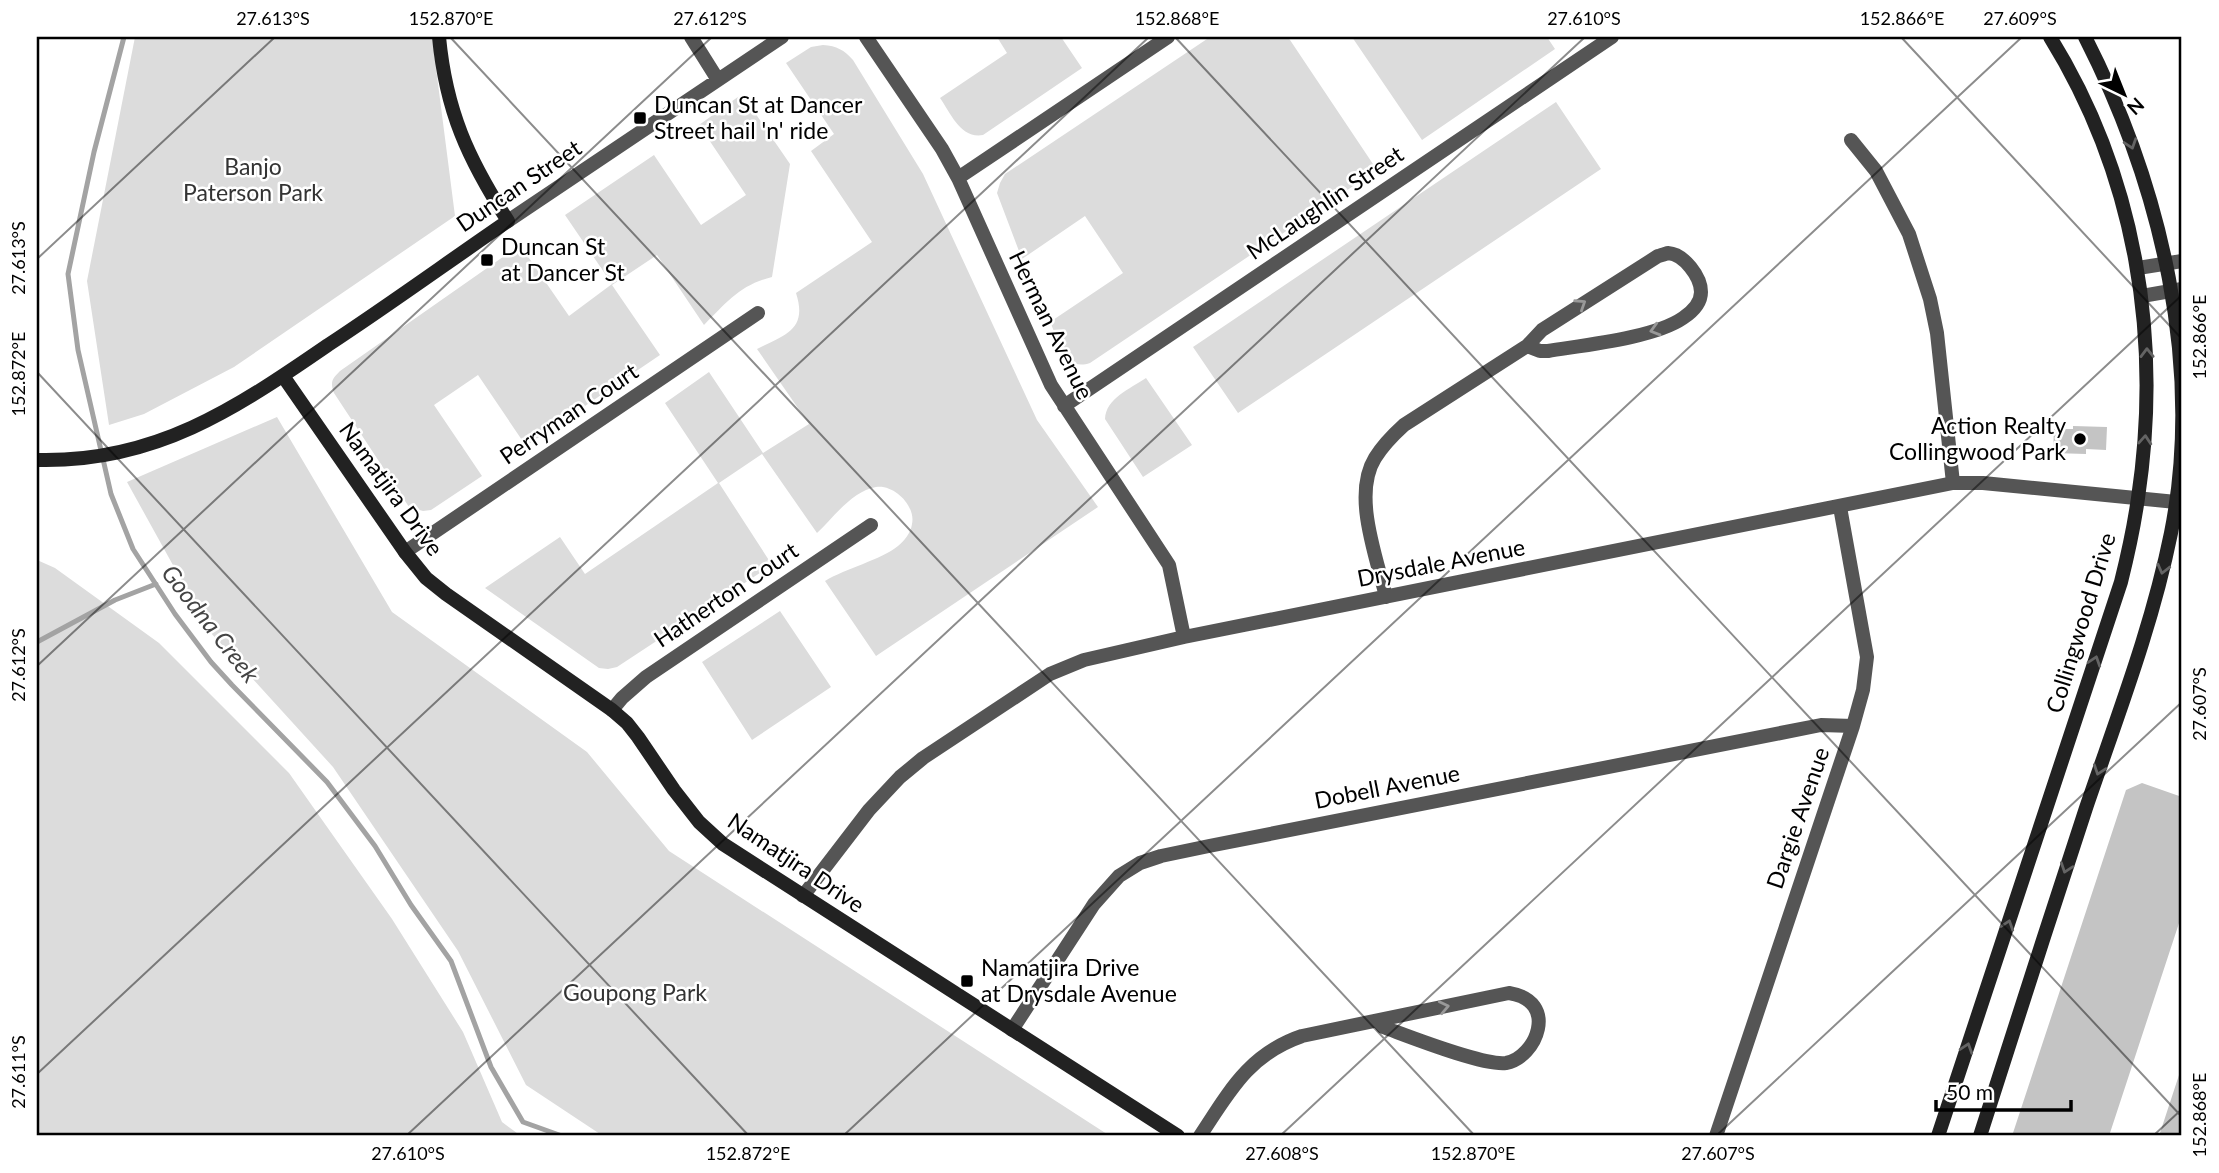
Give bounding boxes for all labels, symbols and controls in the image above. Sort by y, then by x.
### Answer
text: 27.613°S [236,7,310,29]
text: 152.870°E [409,7,493,29]
text: 27.612°S [673,7,747,29]
text: 152.868°E [1135,7,1219,29]
text: 27.610°S [1547,7,1621,29]
text: 152.866°E [1860,7,1944,29]
text: 27.609°S [1983,7,2057,29]
north arrow [2090,60,2160,130]
place label: Duncan St at Dancer Street hail 'n' ride [654,90,863,144]
text: N [2123,93,2149,120]
marker: Duncan St at Dancer Street hail 'n' ride [632,110,648,126]
street label: Duncan Street [451,133,587,237]
one-way arrow [2123,138,2138,150]
street label: McLaughlin Street [1241,139,1409,265]
park label: Banjo Paterson Park [183,152,323,206]
text: 27.613°S [7,221,29,295]
place label: Duncan St at Dancer St [501,232,626,286]
street label: Herman Avenue [1004,246,1100,404]
marker: Duncan St at Dancer St [479,252,495,268]
text: 152.866°E [2188,295,2210,379]
one-way arrow [1573,300,1586,312]
one-way arrow [1649,322,1661,337]
text: 152.872°E [7,332,29,416]
one-way arrow [2139,348,2154,359]
street label: Perryman Court [494,356,643,470]
place label: Action Realty Collingwood Park [1889,411,2066,465]
street label: Namatjira Drive [334,416,450,561]
marker: Action Realty Collingwood Park [2072,431,2088,447]
one-way arrow [2137,434,2152,445]
street label: Collingwood Drive [2039,529,2121,716]
street label: Drysdale Avenue [1355,532,1527,592]
street label: Hatherton Court [648,535,803,653]
water label: Goodna Creek [156,558,266,688]
one-way arrow [2157,563,2171,575]
text: 27.612°S [7,628,29,702]
one-way arrow [2087,656,2101,668]
text: 27.607°S [2188,667,2210,741]
street label: Dargie Avenue [1760,743,1834,892]
street label: Dobell Avenue [1312,758,1462,814]
one-way arrow [2093,763,2107,775]
street label: Namatjira Drive [723,806,870,918]
one-way arrow [2060,861,2074,873]
one-way arrow [2000,920,2014,932]
place label: Namatjira Drive at Drysdale Avenue [981,953,1177,1007]
marker: Namatjira Drive at Drysdale Avenue [959,973,975,989]
park label: Goupong Park [563,978,707,1006]
one-way arrow [1438,1001,1450,1015]
text: 27.611°S [7,1035,29,1109]
one-way arrow [1959,1043,1973,1055]
scale bar [1936,1068,2070,1112]
text: 152.868°E [2188,1073,2210,1157]
text: 50 m [1946,1079,1993,1104]
text: 27.610°S [371,1142,445,1164]
text: 152.872°E [706,1142,790,1164]
text: 27.608°S [1245,1142,1319,1164]
text: 152.870°E [1431,1142,1515,1164]
text: 27.607°S [1681,1142,1755,1164]

